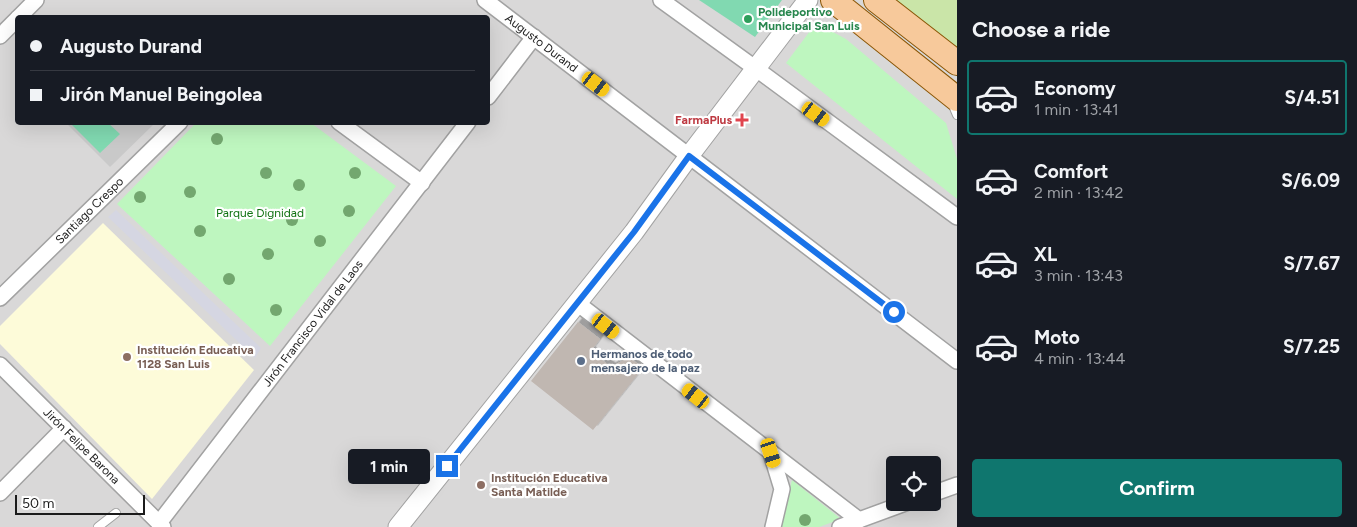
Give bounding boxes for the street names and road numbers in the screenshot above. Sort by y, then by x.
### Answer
street label: Augusto Durand [502,11,580,75]
street label: Santiago Crespo [52,174,126,247]
street label: Jirón Francisco Vidal de Laos [260,257,366,389]
street label: Jirón Felipe Barona [40,405,123,487]

